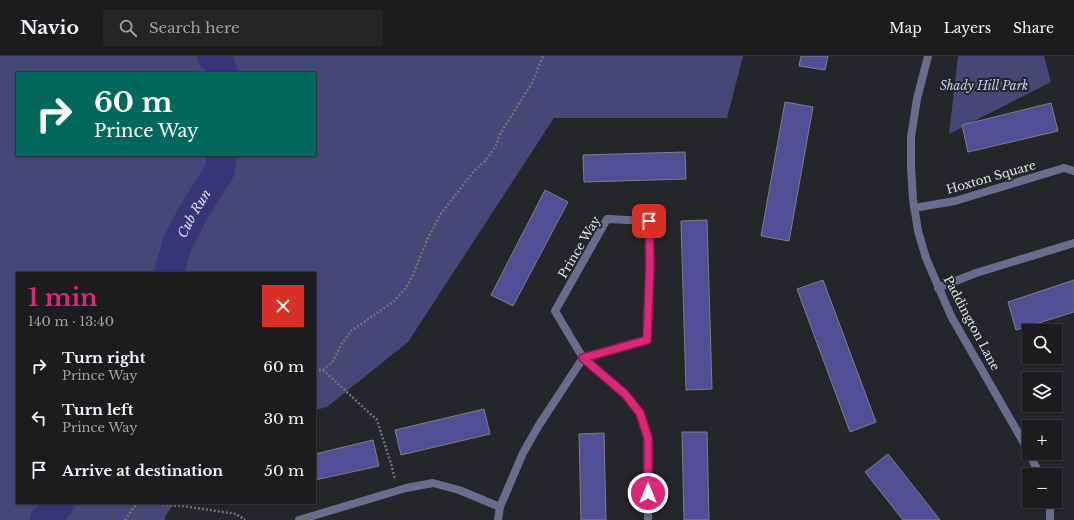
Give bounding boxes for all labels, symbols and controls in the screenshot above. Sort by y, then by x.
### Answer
search box [103,10,383,46]
text: Navio [20,16,79,39]
icon: search [117,17,139,39]
text: Search here [149,18,240,37]
text: Map [889,19,922,37]
text: Layers [944,19,991,37]
text: Share [1013,19,1054,37]
park label: Shady Hill Park [940,78,1028,93]
text: 60 m [94,85,172,120]
icon: right [28,88,80,140]
text: Prince Way [94,120,199,142]
street label: Hoxton Square [944,157,1038,197]
water label: Cub Run [173,186,214,241]
pin [632,204,666,238]
icon: arrive [638,210,660,232]
street label: Prince Way [555,213,604,281]
street label: Paddington Lane [941,273,1003,373]
text: 1 min [28,283,98,312]
button: close [262,285,304,327]
text: 140 m · 13:40 [28,313,114,330]
map controls [1022,324,1062,508]
button: search [1022,324,1062,364]
text: Turn right [62,348,145,367]
icon: right [28,355,50,377]
text: 60 m [263,357,304,376]
text: Prince Way [62,367,138,384]
button: layers [1022,372,1062,412]
text: Turn left [62,400,133,419]
icon: left [28,407,50,429]
text: 30 m [264,409,304,428]
text: Prince Way [62,419,138,436]
button: + [1022,420,1062,460]
icon: arrive [28,459,50,481]
text: Arrive at destination [62,461,223,480]
text: 50 m [264,461,304,480]
button: − [1022,468,1062,508]
position arrow [627,472,669,514]

